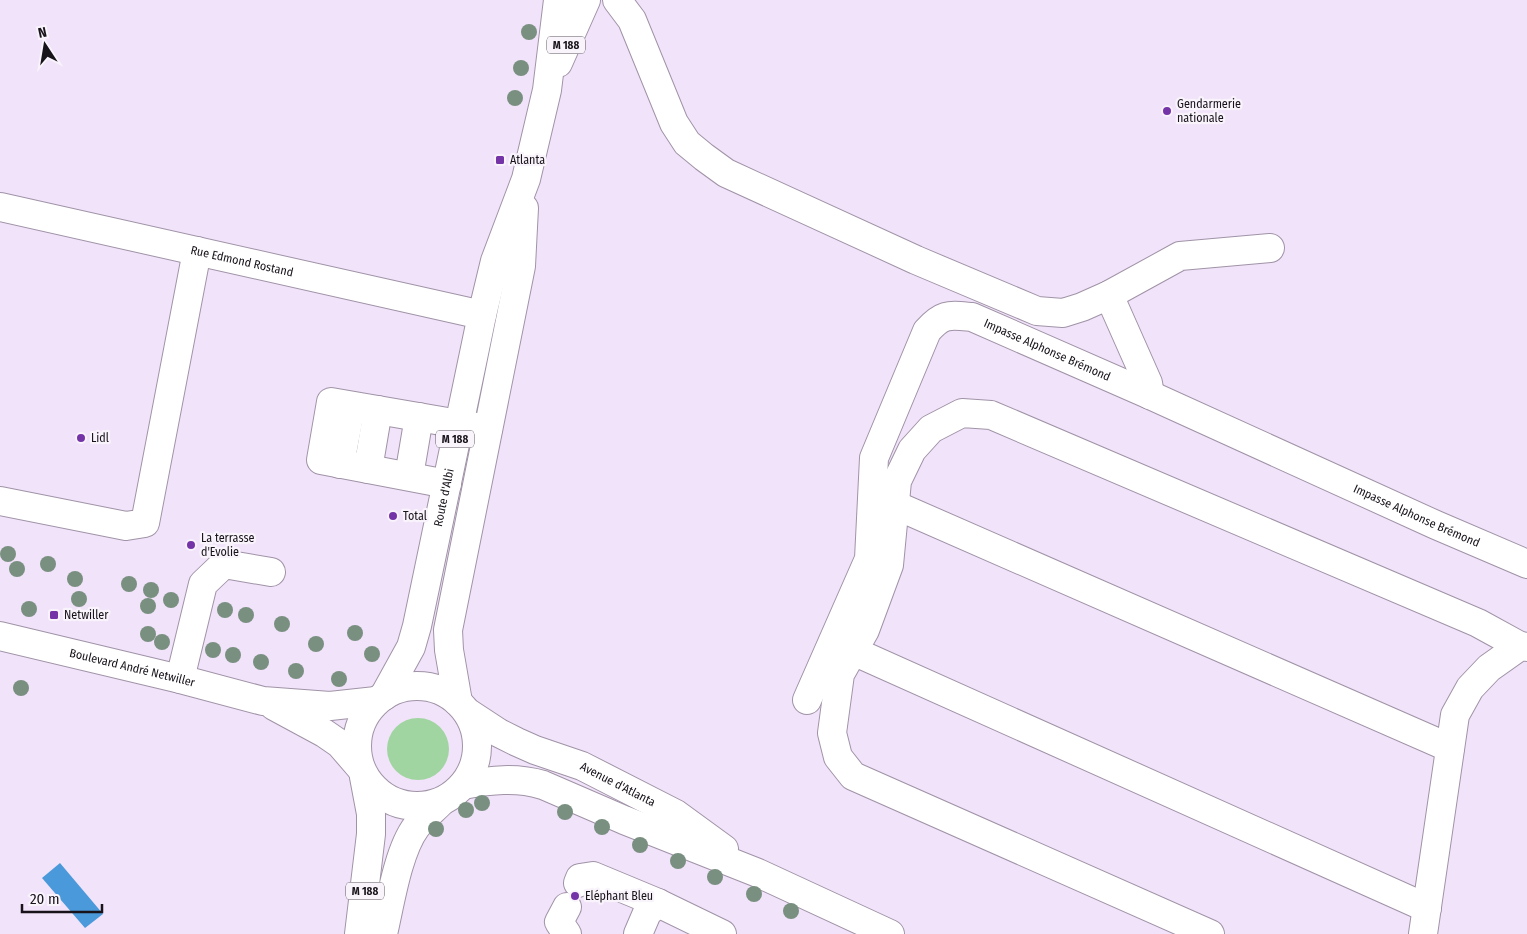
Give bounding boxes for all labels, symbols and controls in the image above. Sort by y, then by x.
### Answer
north arrow [20,20,70,70]
text: N [37,24,48,42]
road number: M 188 [547,36,585,54]
place label: Gendarmerie nationale [1177,97,1241,125]
marker: Gendarmerie nationale [1161,105,1173,117]
place label: Atlanta [510,153,545,167]
marker: Atlanta [494,154,506,166]
street label: Rue Edmond Rostand [189,243,295,280]
street label: Impasse Alphonse Brémond [982,316,1113,384]
road number: M 188 [436,430,474,448]
place label: Lidl [91,431,109,445]
marker: Lidl [75,432,87,444]
street label: Route d'Albi [431,467,457,528]
street label: Impasse Alphonse Brémond [1351,481,1482,550]
place label: Total [403,509,427,523]
marker: Total [387,510,399,522]
place label: La terrasse d'Evolie [201,531,255,559]
marker: La terrasse d'Evolie [185,539,197,551]
place label: Netwiller [64,608,109,622]
marker: Netwiller [48,609,60,621]
street label: Boulevard André Netwiller [68,646,197,690]
street label: Avenue d'Atlanta [578,759,658,809]
scale bar [22,882,102,914]
road number: M 188 [346,882,384,899]
place label: Eléphant Bleu [585,889,653,903]
text: 20 m [30,890,60,908]
marker: Eléphant Bleu [569,890,581,902]

